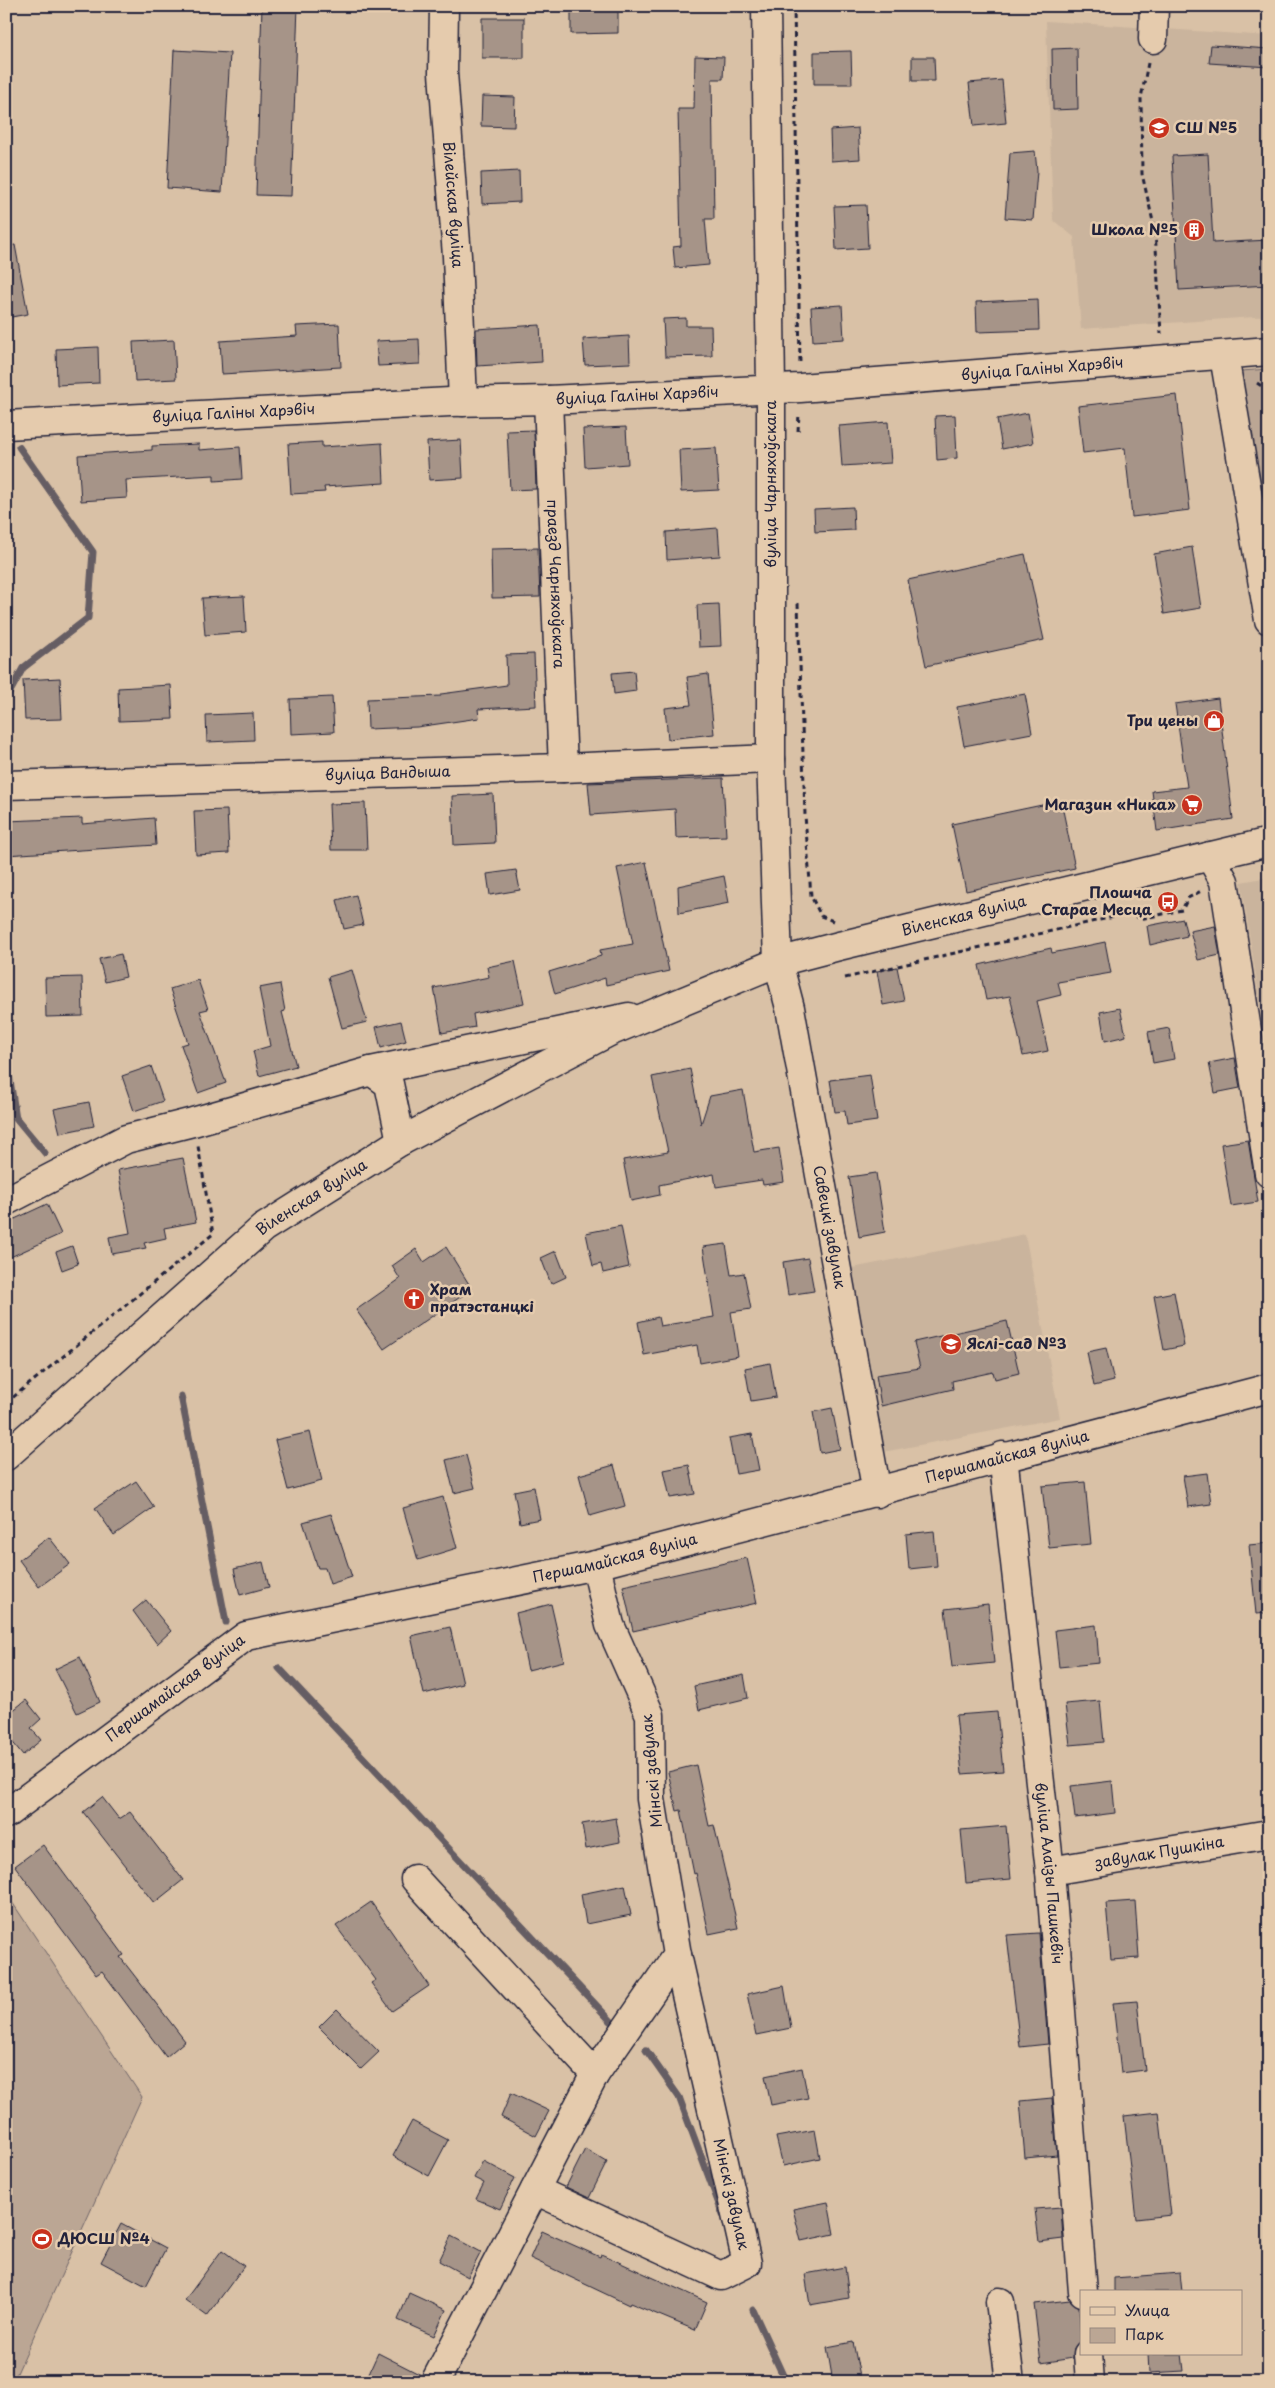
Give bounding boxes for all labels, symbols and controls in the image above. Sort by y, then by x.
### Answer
place label: СШ №5 [1175,115,1237,138]
school or university icon: СШ №5 [1147,116,1171,140]
street label: Вілейская вуліца [438,140,471,269]
place label: Школа №5 [1091,217,1178,240]
building icon: Школа №5 [1182,218,1206,242]
street label: вуліца Галіны Харэвіч [960,350,1124,385]
street label: вуліца Галіны Харэвіч [555,379,719,410]
street label: вуліца Галіны Харэвіч [152,396,316,427]
street label: вуліца Чарняхоўскага [758,400,781,568]
street label: праезд Чарняхоўскага [542,499,572,669]
place label: Три цены [1127,708,1198,731]
shop icon: Три цены [1202,709,1226,733]
street label: вуліца Вандыша [325,758,452,785]
place label: Магазин «Ника» [1045,792,1176,815]
supermarket icon: Магазин «Ника» [1180,793,1204,817]
place label: Плошча Старае Месца [1041,880,1153,920]
street label: Віленская вуліца [899,888,1029,941]
bus stop icon: Плошча Старае Месца [1156,890,1180,914]
street label: Віленская вуліца [250,1152,372,1240]
street label: Савецкі завулак [808,1163,853,1290]
place label: Храм пратэстанцкі [430,1277,534,1317]
church icon: Храм пратэстанцкі [402,1287,426,1311]
place label: Яслі-сад №3 [966,1331,1067,1354]
school or university icon: Яслі-сад №3 [939,1332,963,1356]
street label: Першамайская вуліца [922,1423,1092,1488]
street label: Першамайская вуліца [531,1526,700,1588]
street label: Першамайская вуліца [100,1627,250,1747]
street label: Мінскі завулак [634,1713,667,1829]
street label: вуліца Алаізы Пашкевіч [1030,1781,1070,1965]
street label: завулак Пушкіна [1092,1829,1226,1873]
street label: Мінскі завулак [708,2136,756,2252]
place label: ДЮСШ №4 [57,2226,150,2249]
sports icon: ДЮСШ №4 [30,2227,54,2251]
legend [1080,2290,1242,2356]
text: Улица [1125,2298,1170,2321]
text: Парк [1125,2322,1164,2345]

